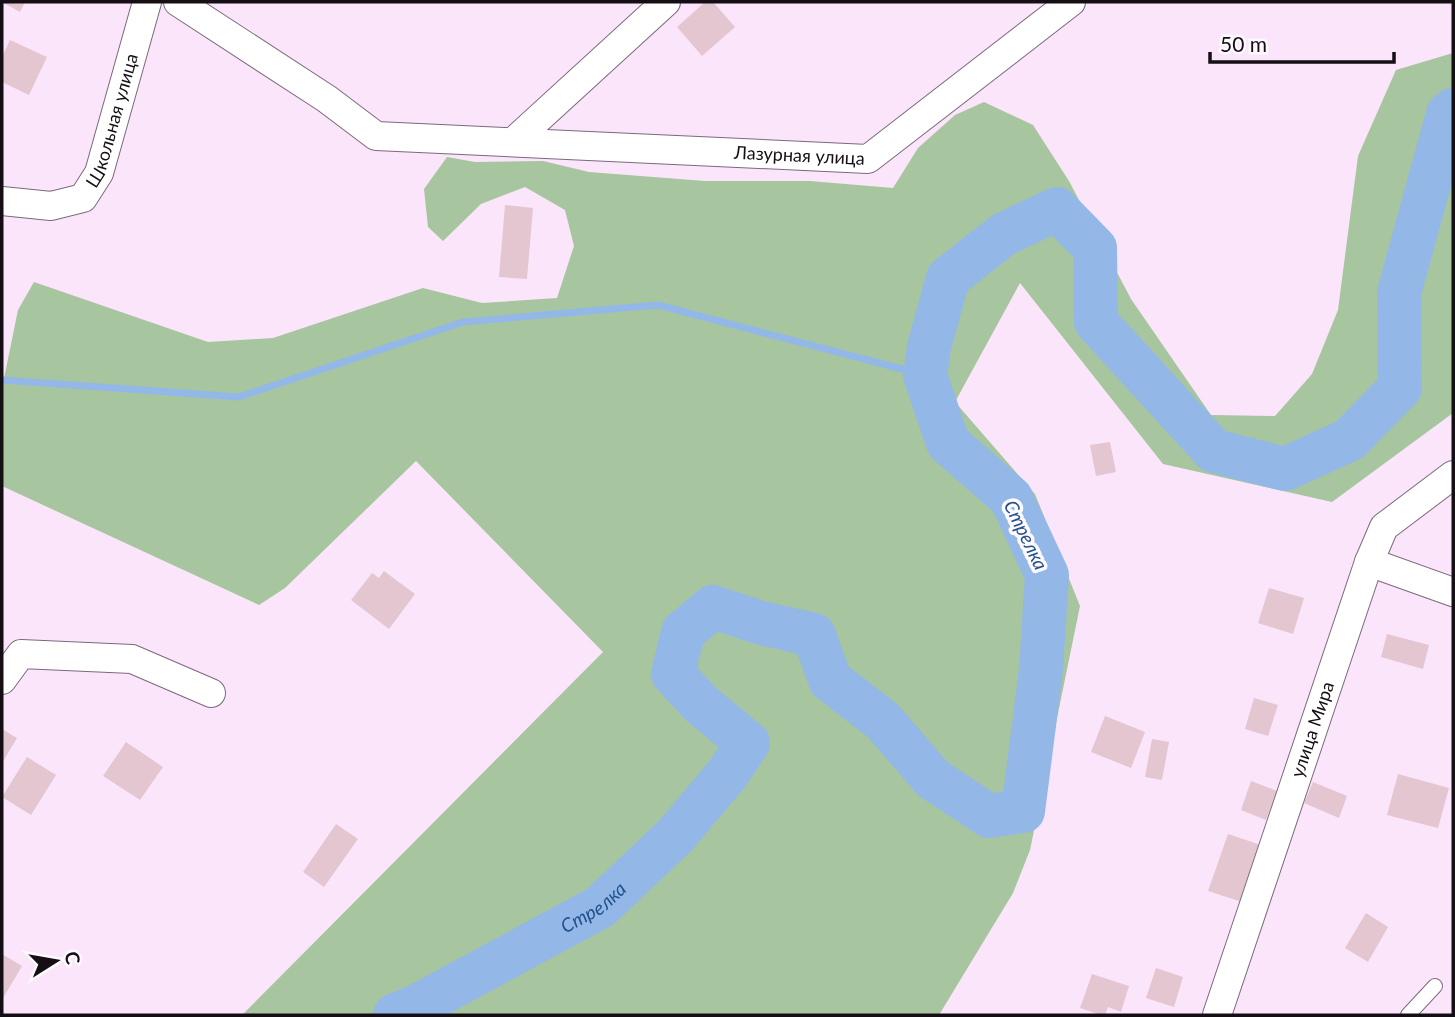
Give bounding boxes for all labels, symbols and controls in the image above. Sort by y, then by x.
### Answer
scale bar [1210,21,1394,65]
text: 50 m [1220,31,1267,56]
street label: Школьная улица [81,51,142,191]
street label: Лазурная улица [733,141,865,169]
water label: Стрелка [1000,496,1053,573]
street label: улица Мира [1286,679,1338,780]
water label: Стрелка [556,877,630,937]
north arrow [21,926,91,996]
text: С [61,949,86,966]

